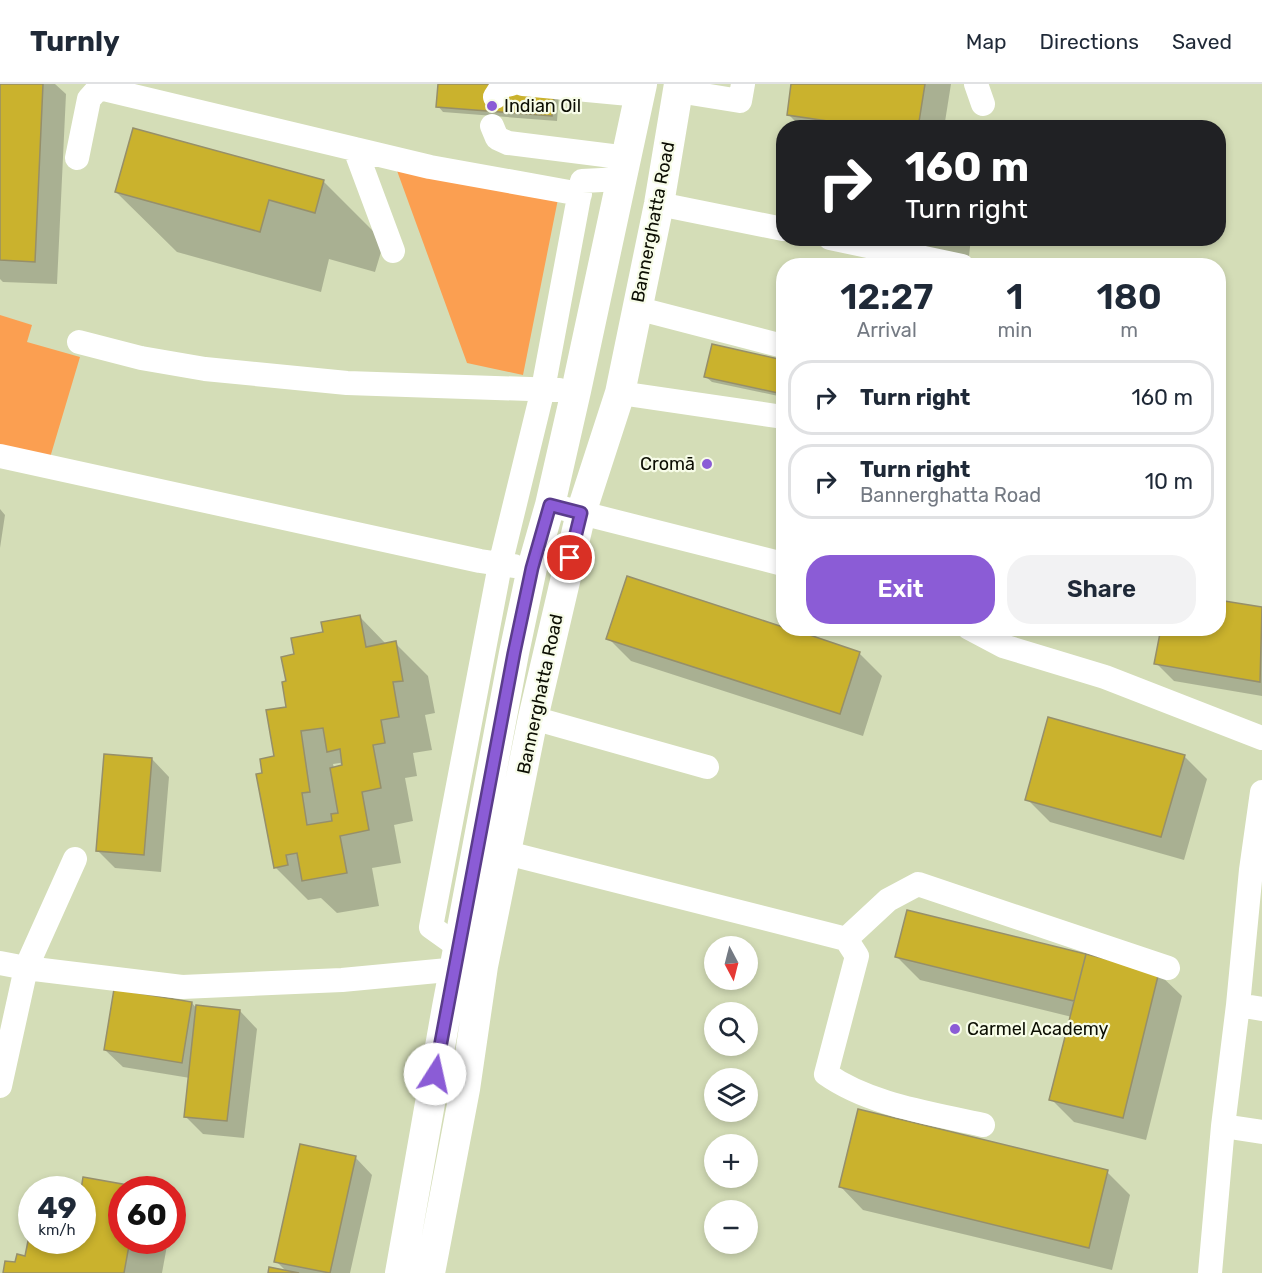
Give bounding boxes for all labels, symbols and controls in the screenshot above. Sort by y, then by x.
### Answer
text: Turnly [30,25,120,58]
text: Map [966,29,1007,54]
text: Directions [1040,29,1139,54]
text: Saved [1172,29,1232,54]
place label: Indian Oil [504,95,581,117]
marker: Indian Oil [485,99,499,113]
street label: Bannerghatta Road [627,140,679,304]
text: 160 m [905,142,1029,192]
icon: right [806,144,884,222]
text: Turn right [905,193,1028,225]
text: 12:27 [840,275,933,318]
text: 1 [1006,275,1024,318]
text: 180 [1096,275,1162,318]
text: Arrival [857,318,917,342]
text: min [998,318,1032,342]
text: m [1120,318,1138,342]
icon: right [809,381,842,414]
text: Turn right [860,384,970,411]
text: 160 m [1131,384,1193,411]
place label: Cromā [640,453,695,475]
text: Turn right [860,456,970,483]
marker: Cromā [700,457,714,471]
icon: right [809,465,842,498]
text: 10 m [1145,468,1193,495]
text: Bannerghatta Road [860,483,1041,507]
pin [544,532,595,583]
icon: arrive [553,541,586,574]
button: Exit [806,555,995,624]
button: Share [1007,555,1196,624]
street label: Bannerghatta Road [512,612,568,776]
north arrow [704,936,758,990]
map controls [704,936,758,1254]
button: search [704,1002,758,1056]
place label: Carmel Academy [967,1018,1108,1040]
marker: Carmel Academy [948,1022,962,1036]
position arrow [403,1042,467,1106]
button: layers [704,1068,758,1122]
button: + [704,1134,758,1188]
speed limit sign: 60 [108,1176,186,1254]
text: 49 [37,1190,77,1226]
button: − [704,1200,758,1254]
text: km/h [38,1221,76,1239]

